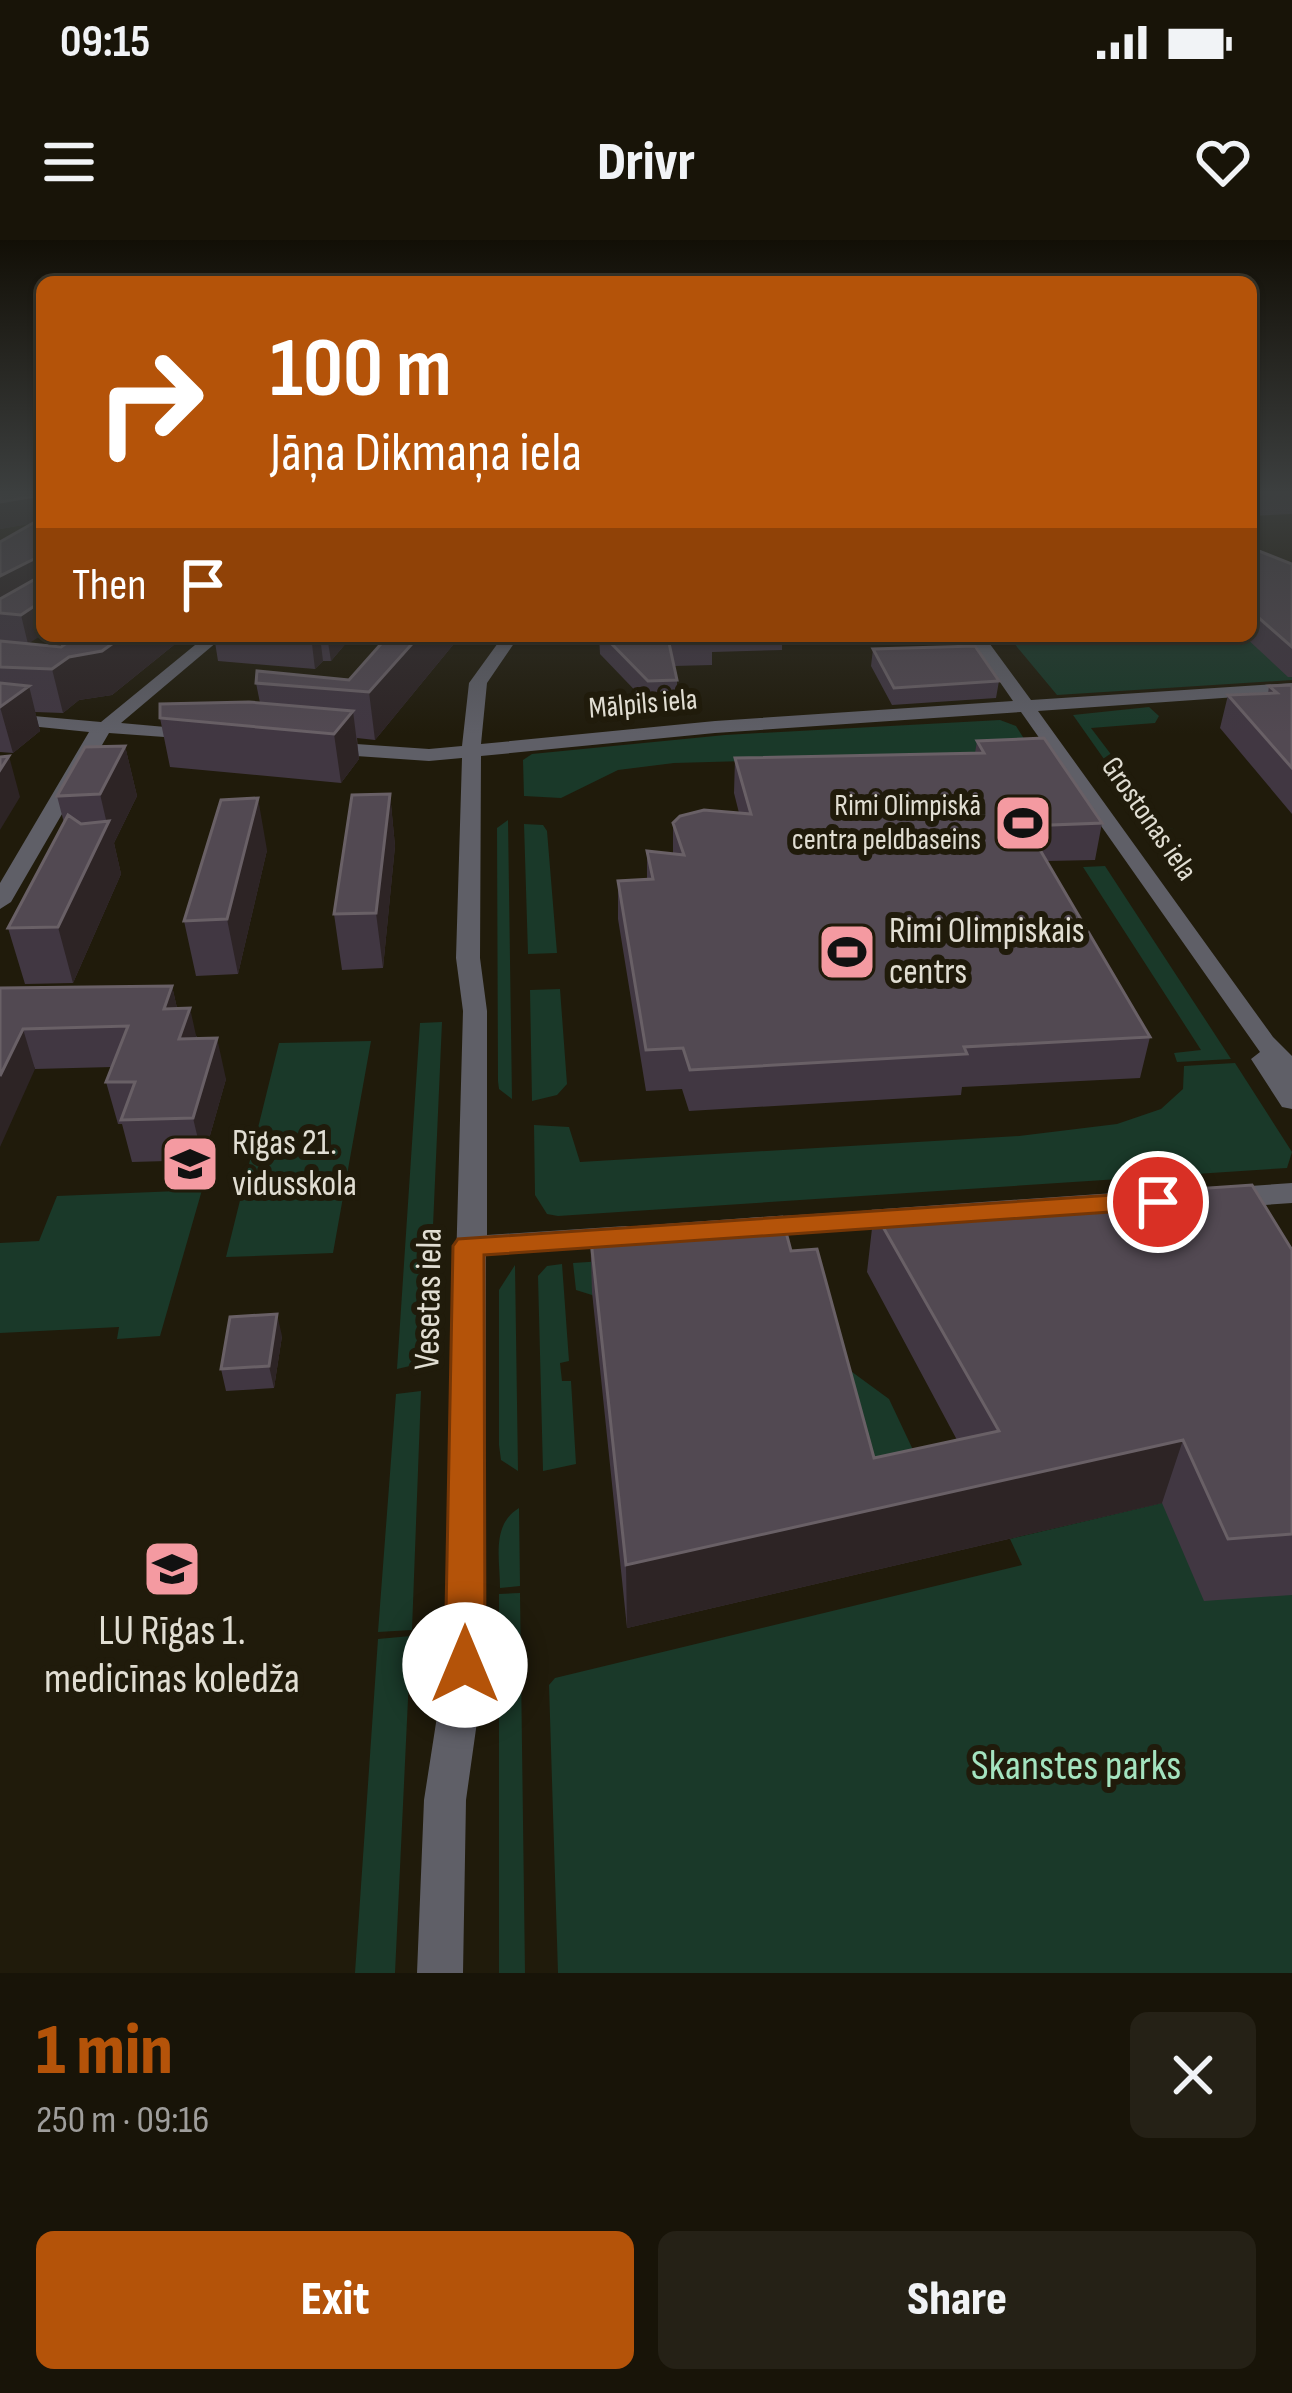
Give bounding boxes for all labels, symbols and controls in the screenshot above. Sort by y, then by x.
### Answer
text: 09:15 [60,15,150,70]
icon: menu [36,129,102,195]
icon: heart [1190,129,1256,195]
text: Drivr [597,130,695,195]
text: 100 m [270,319,452,420]
icon: right [72,324,228,480]
text: Jāņa Dikmaņa iela [270,421,582,486]
icon: arrive [170,552,236,618]
text: Then [72,558,146,613]
street label: Mālpils iela [587,681,699,727]
street label: Grostonas iela [1093,750,1205,888]
place label: Rimi Olimpiskā centra peldbaseins [792,788,981,858]
sports icon: Rimi Olimpiskā centra peldbaseins [992,792,1054,854]
place label: Rimi Olimpiskais centrs [889,910,1085,994]
sports icon: Rimi Olimpiskais centrs [816,921,878,983]
place label: Rīgas 21. vidusskola [232,1122,357,1206]
school or university icon: Rīgas 21. vidusskola [159,1133,221,1195]
pin [1107,1151,1209,1253]
icon: arrive [1125,1169,1191,1235]
street label: Vesetas iela [406,1228,452,1370]
school or university icon: LU Rīgas 1. medicīnas koledža [141,1538,203,1600]
position arrow [402,1602,528,1728]
place label: LU Rīgas 1. medicīnas koledža [44,1606,300,1705]
park label: Skanstes parks [971,1741,1181,1792]
text: 1 min [36,2008,173,2095]
button: close [1130,2012,1256,2138]
text: 250 m · 09:16 [36,2097,209,2144]
button: Exit [36,2231,634,2369]
button: Share [658,2231,1256,2369]

